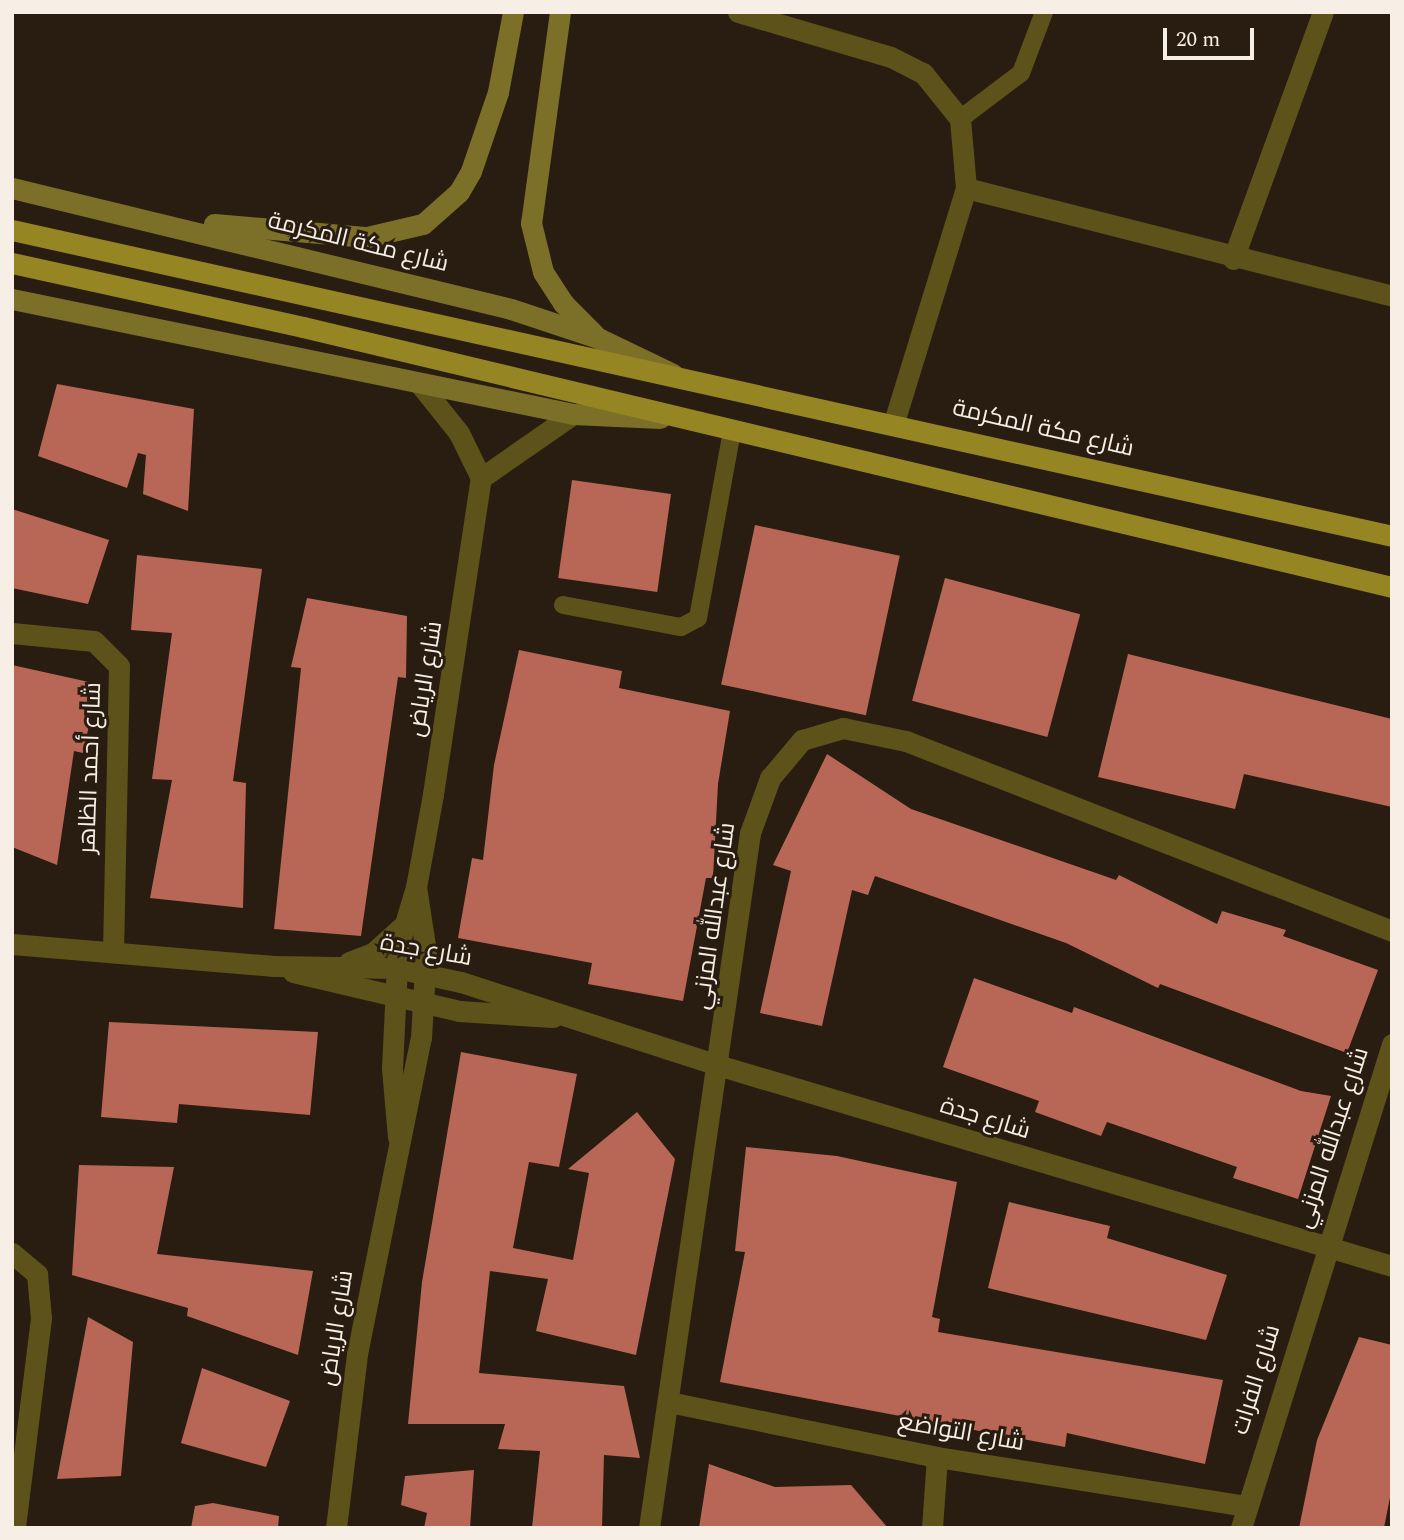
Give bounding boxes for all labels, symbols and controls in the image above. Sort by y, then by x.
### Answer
scale bar [1166,14,1257,58]
text: 20 m [1176,24,1220,56]
street label: شارع مكة المكرمة [265,207,451,279]
street label: شارع مكة المكرمة [950,394,1136,464]
street label: شارع الرياض [403,619,449,739]
street label: شارع أحمد الظاهر [74,682,108,854]
street label: شارع عبدالله المزني [688,821,742,1011]
street label: شارع جدة [378,929,474,973]
street label: شارع عبدالله المزني [1290,1044,1376,1232]
street label: شارع جدة [936,1092,1034,1146]
street label: شارع الرياض [314,1268,360,1388]
street label: شارع الفرات [1227,1322,1287,1438]
street label: شارع التواضع [896,1408,1026,1458]

